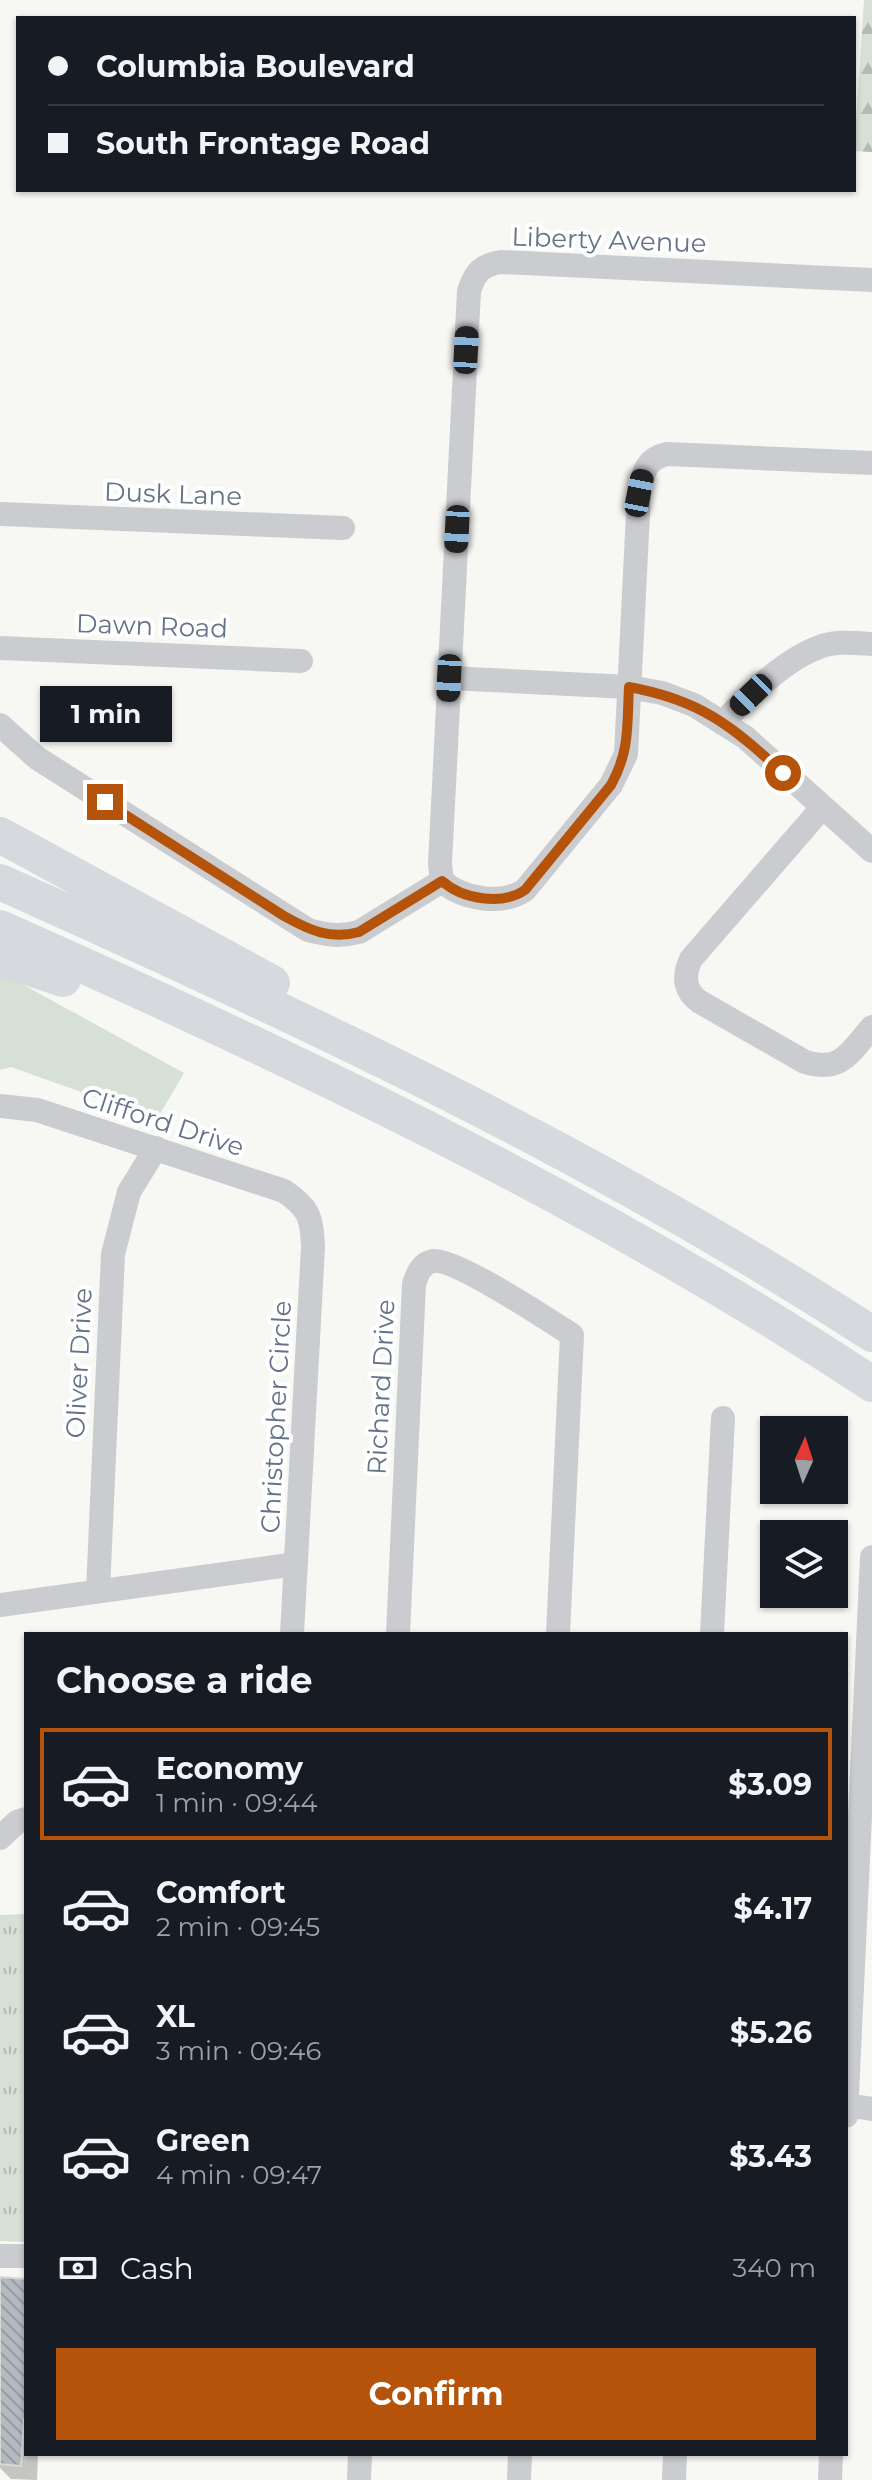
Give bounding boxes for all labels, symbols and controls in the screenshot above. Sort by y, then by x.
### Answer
text: Columbia Boulevard [96,48,415,85]
text: South Frontage Road [96,125,430,162]
street label: Liberty Avenue [511,221,707,259]
car [453,325,479,375]
car [623,467,655,519]
street label: Dusk Lane [104,476,242,512]
car [444,504,470,554]
street label: Dawn Road [76,607,228,645]
car [436,653,462,703]
car [725,670,777,720]
callout: 1 min [39,686,171,742]
text: 1 min [71,698,141,730]
route start [765,755,801,791]
route end [87,784,123,820]
street label: Clifford Drive [78,1081,248,1163]
street label: Oliver Drive [59,1287,99,1439]
street label: Richard Drive [360,1298,402,1476]
street label: Christopher Circle [254,1300,298,1534]
north arrow [760,1416,848,1504]
map controls [760,1416,848,1608]
button: layers [760,1520,848,1608]
text: Choose a ride [56,1658,313,1702]
icon: car [60,1748,132,1820]
text: Economy [156,1750,303,1787]
text: $3.09 [728,1766,812,1803]
text: 1 min · 09:44 [156,1787,317,1819]
icon: car [60,1872,132,1944]
text: Comfort [156,1874,286,1911]
text: $4.17 [734,1890,812,1927]
text: 2 min · 09:45 [156,1911,320,1943]
icon: car [60,1996,132,2068]
text: XL [156,1998,195,2035]
text: $5.26 [730,2014,812,2051]
text: 3 min · 09:46 [156,2035,321,2067]
icon: car [60,2120,132,2192]
text: Green [156,2122,250,2159]
text: $3.43 [729,2138,812,2175]
text: 4 min · 09:47 [156,2159,322,2191]
icon: cash [56,2246,100,2290]
text: Cash [120,2250,194,2287]
text: 340 m [733,2252,816,2284]
button: Confirm [56,2348,816,2440]

